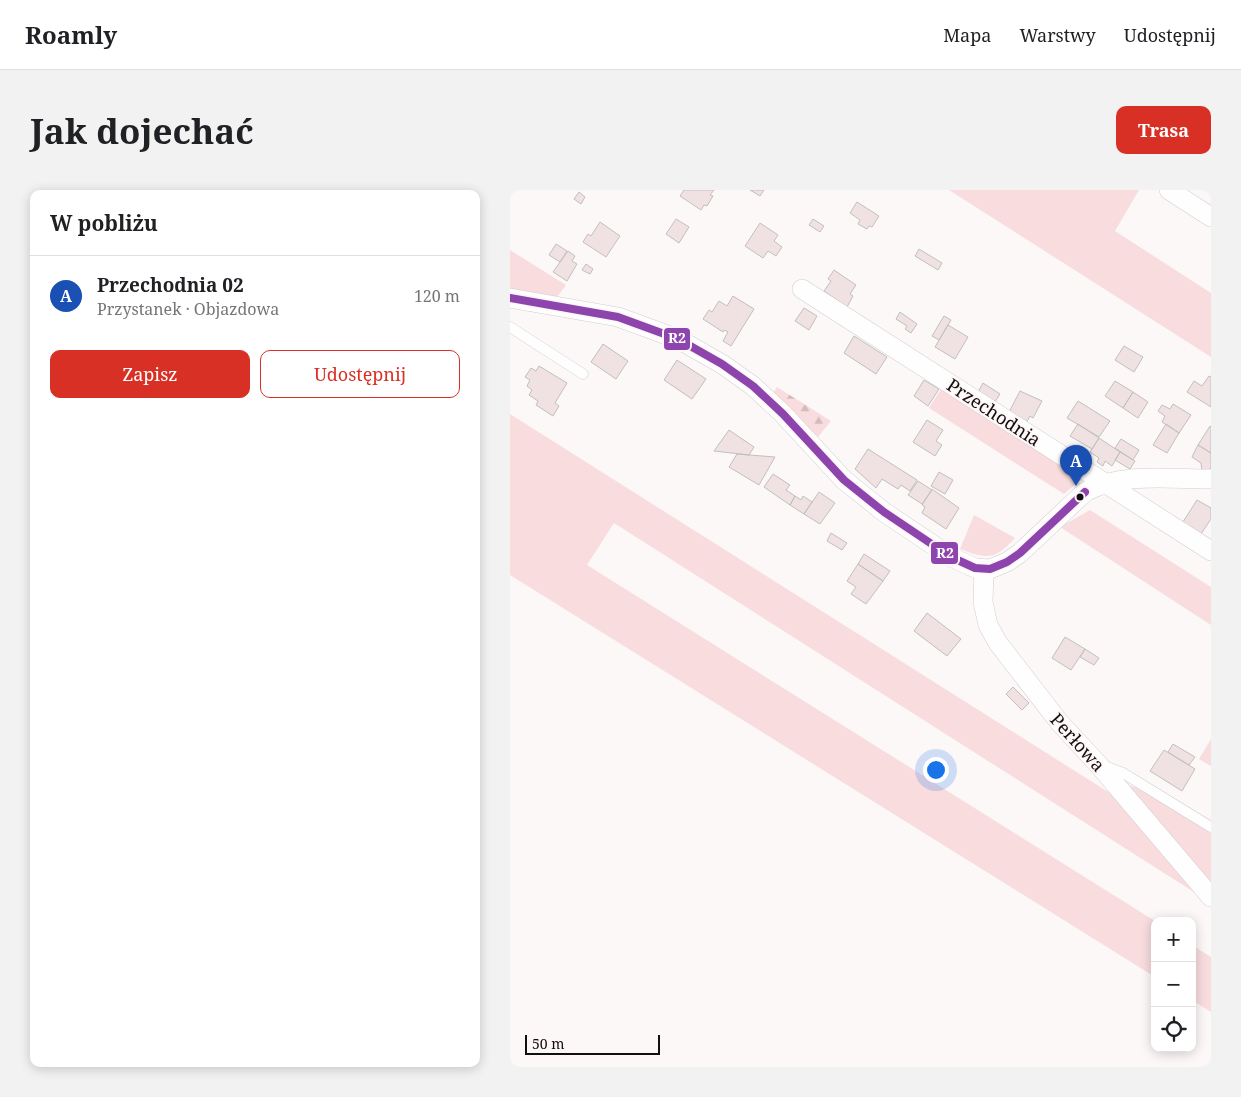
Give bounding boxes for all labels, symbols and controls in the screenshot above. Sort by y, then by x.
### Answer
text: Roamly [25,18,117,51]
text: Mapa [943,23,991,47]
text: Warstwy [1019,23,1096,47]
text: Udostępnij [1124,23,1216,47]
button: Trasa [1116,106,1211,154]
text: Jak dojechać [30,107,254,154]
text: W pobliżu [50,209,158,237]
text: Przechodnia 02 [97,272,244,298]
text: A [60,285,72,307]
text: 120 m [414,285,460,307]
text: Przystanek · Objazdowa [97,298,279,320]
line badge: R2 [663,327,691,351]
text: R2 [668,328,686,347]
button: Zapisz [50,350,250,398]
button: Udostępnij [260,350,460,398]
street label: Przechodnia [942,373,1046,451]
pin: A [1060,445,1092,486]
unlabelled marker [1075,492,1085,502]
line badge: R2 [930,541,959,565]
text: R2 [936,543,954,562]
street label: Perłowa [1045,708,1111,776]
your location [923,757,949,783]
map controls [1151,917,1196,1052]
button: + [1151,917,1196,962]
button: − [1151,962,1196,1007]
button: locate [1151,1007,1196,1052]
scale bar [525,1032,660,1055]
text: 50 m [532,1034,565,1053]

